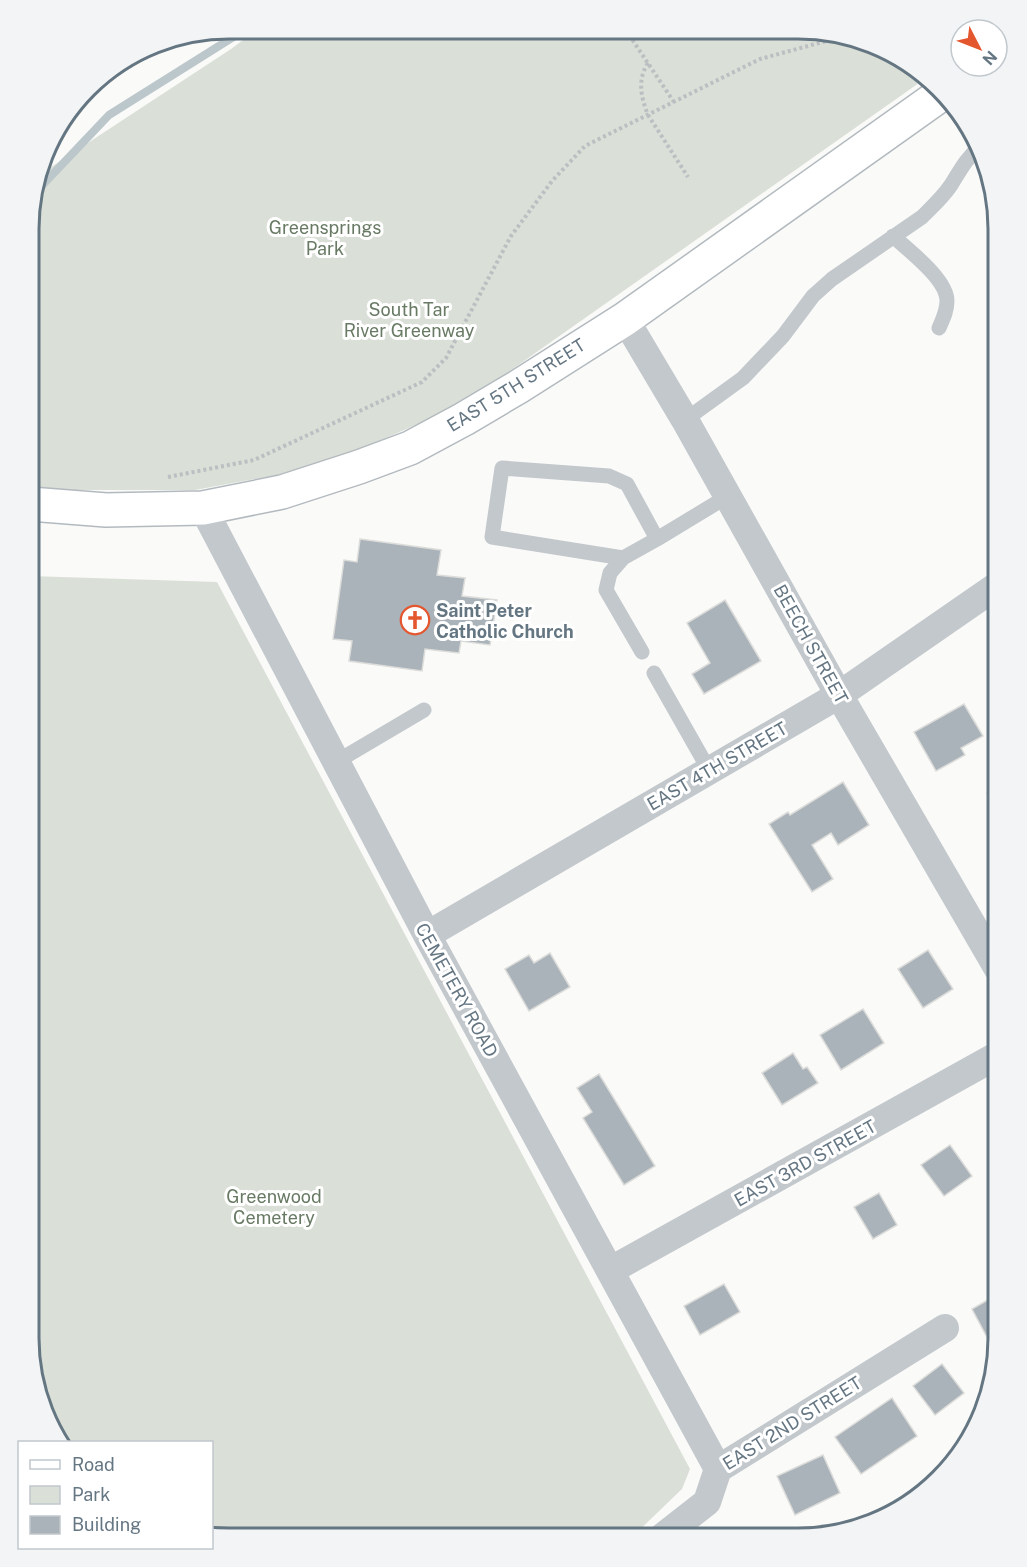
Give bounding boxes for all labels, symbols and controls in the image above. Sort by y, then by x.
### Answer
north arrow [949,18,1009,78]
text: N [979,47,1001,69]
park label: Greensprings Park [269,217,381,259]
park label: South Tar River Greenway [344,299,475,341]
street label: EAST 5TH STREET [443,334,589,436]
street label: BEECH STREET [770,581,853,708]
place label: Saint Peter Catholic Church [436,600,574,642]
church icon: Saint Peter Catholic Church [399,604,431,636]
street label: EAST 4TH STREET [643,717,791,815]
street label: CEMETERY ROAD [411,919,503,1061]
street label: EAST 3RD STREET [730,1115,880,1211]
park label: Greenwood Cemetery [226,1186,322,1228]
street label: EAST 2ND STREET [719,1372,866,1474]
legend [18,1441,213,1549]
text: Road [72,1454,115,1475]
text: Park [72,1484,110,1505]
text: Building [72,1514,141,1535]

